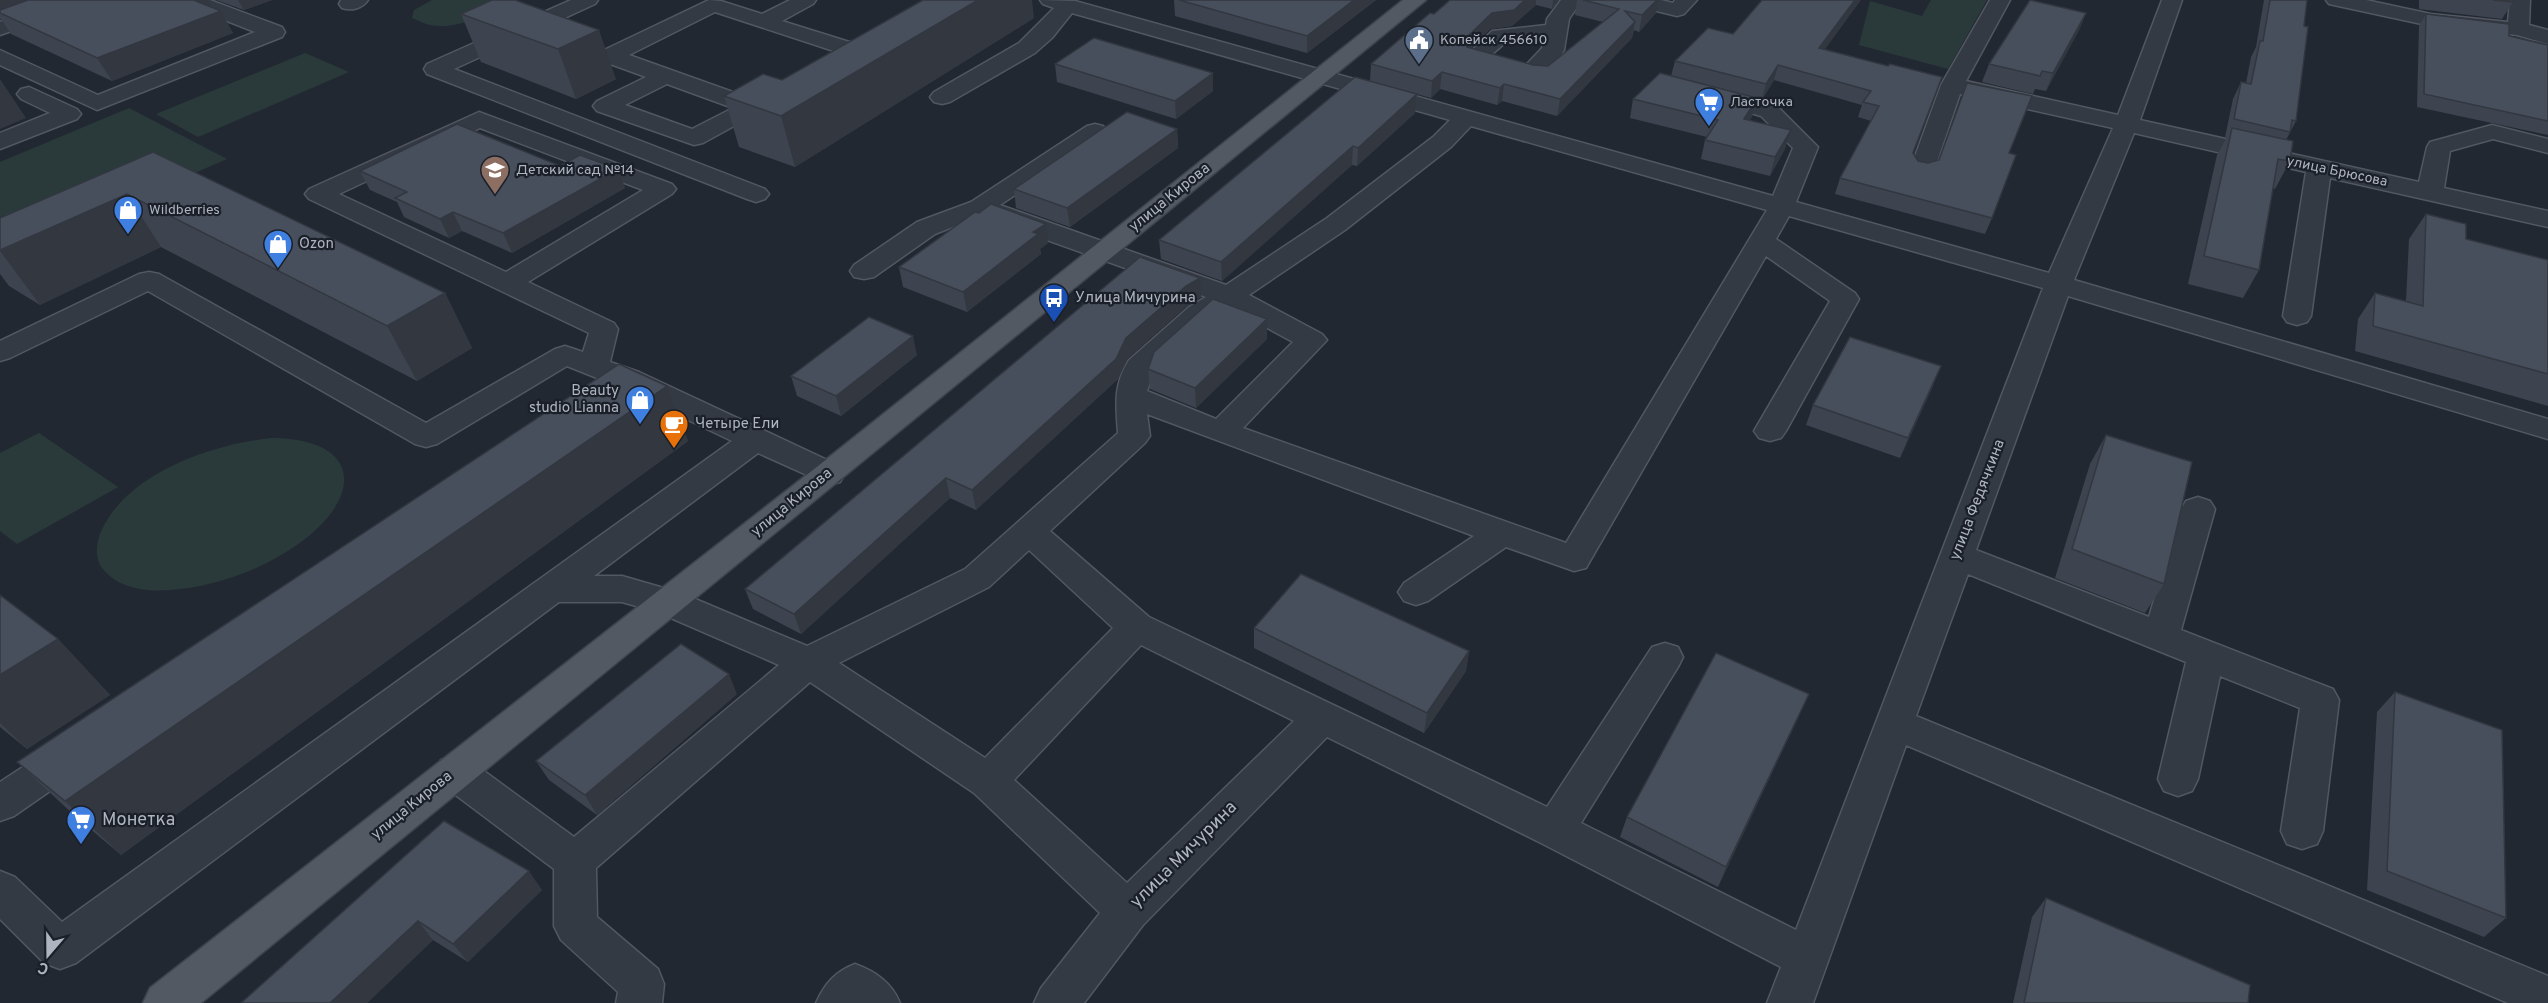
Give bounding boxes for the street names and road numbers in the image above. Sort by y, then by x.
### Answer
street label: улица Брюсова [2285,153,2389,191]
street label: улица Кирова [1126,160,1214,236]
street label: улица Федячкина [1946,437,2010,563]
street label: улица Кирова [748,465,836,541]
street label: улица Кирова [368,768,456,844]
street label: улица Мичурина [1126,797,1242,913]

